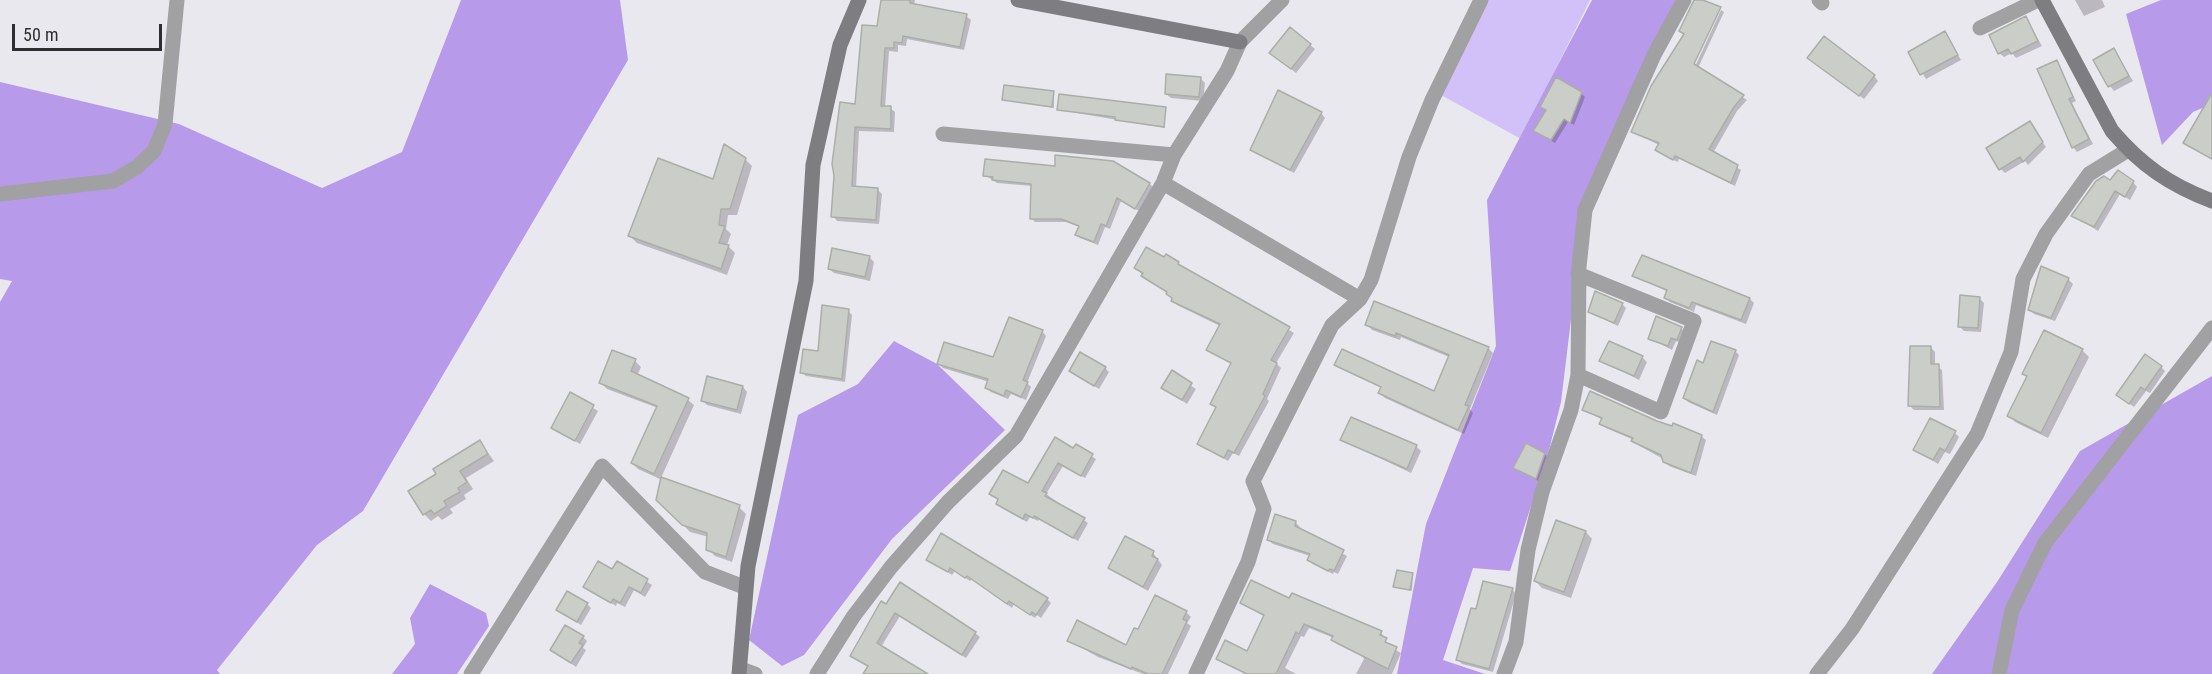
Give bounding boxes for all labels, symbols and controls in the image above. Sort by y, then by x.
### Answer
scale bar [15,12,165,50]
text: 50 m [23,24,58,45]

